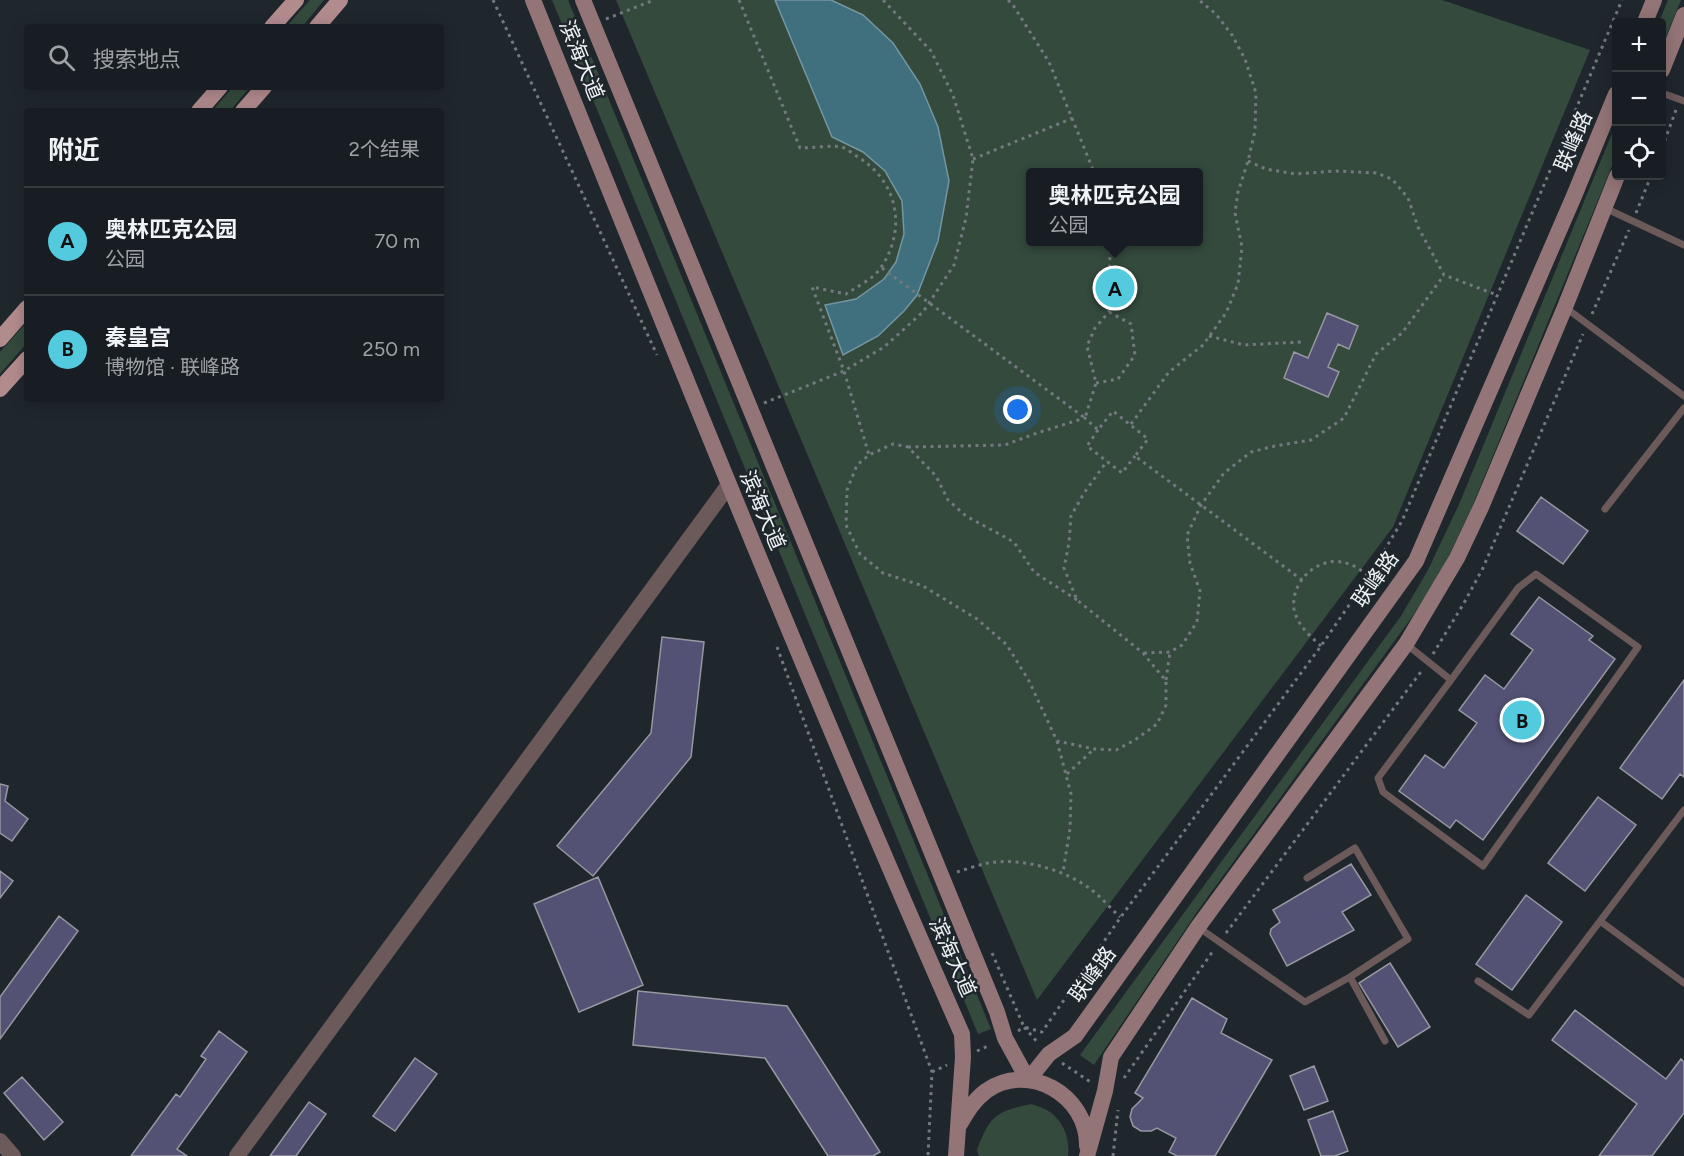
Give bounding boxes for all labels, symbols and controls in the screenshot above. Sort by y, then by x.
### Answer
street label: 滨海大道 [555,16,609,104]
map controls [1612,18,1666,180]
button: + [1612,18,1666,72]
search box [24,24,444,90]
icon: search [45,41,78,74]
text: 搜索地点 [93,46,181,73]
button: − [1612,72,1666,126]
street label: 联峰路 [1549,107,1597,175]
button: locate [1612,126,1666,180]
text: 附近 [48,134,100,166]
text: 2个结果 [349,137,420,161]
popup [1026,168,1203,246]
text: 奥林匹克公园 [1048,182,1181,209]
text: 公园 [1048,213,1088,237]
text: 奥林匹克公园 [105,216,237,243]
text: A [60,229,75,253]
text: 70 m [374,229,420,253]
text: 公园 [105,247,145,271]
pin: A [1096,266,1134,310]
text: 秦皇宫 [105,324,171,351]
text: B [61,337,74,361]
text: 250 m [363,337,420,361]
text: 博物馆 · 联峰路 [105,355,240,379]
your location [1003,395,1032,424]
street label: 滨海大道 [735,466,791,554]
street label: 联峰路 [1347,546,1403,612]
pin: B [1502,698,1541,742]
street label: 滨海大道 [924,914,982,1000]
street label: 联峰路 [1063,941,1121,1007]

